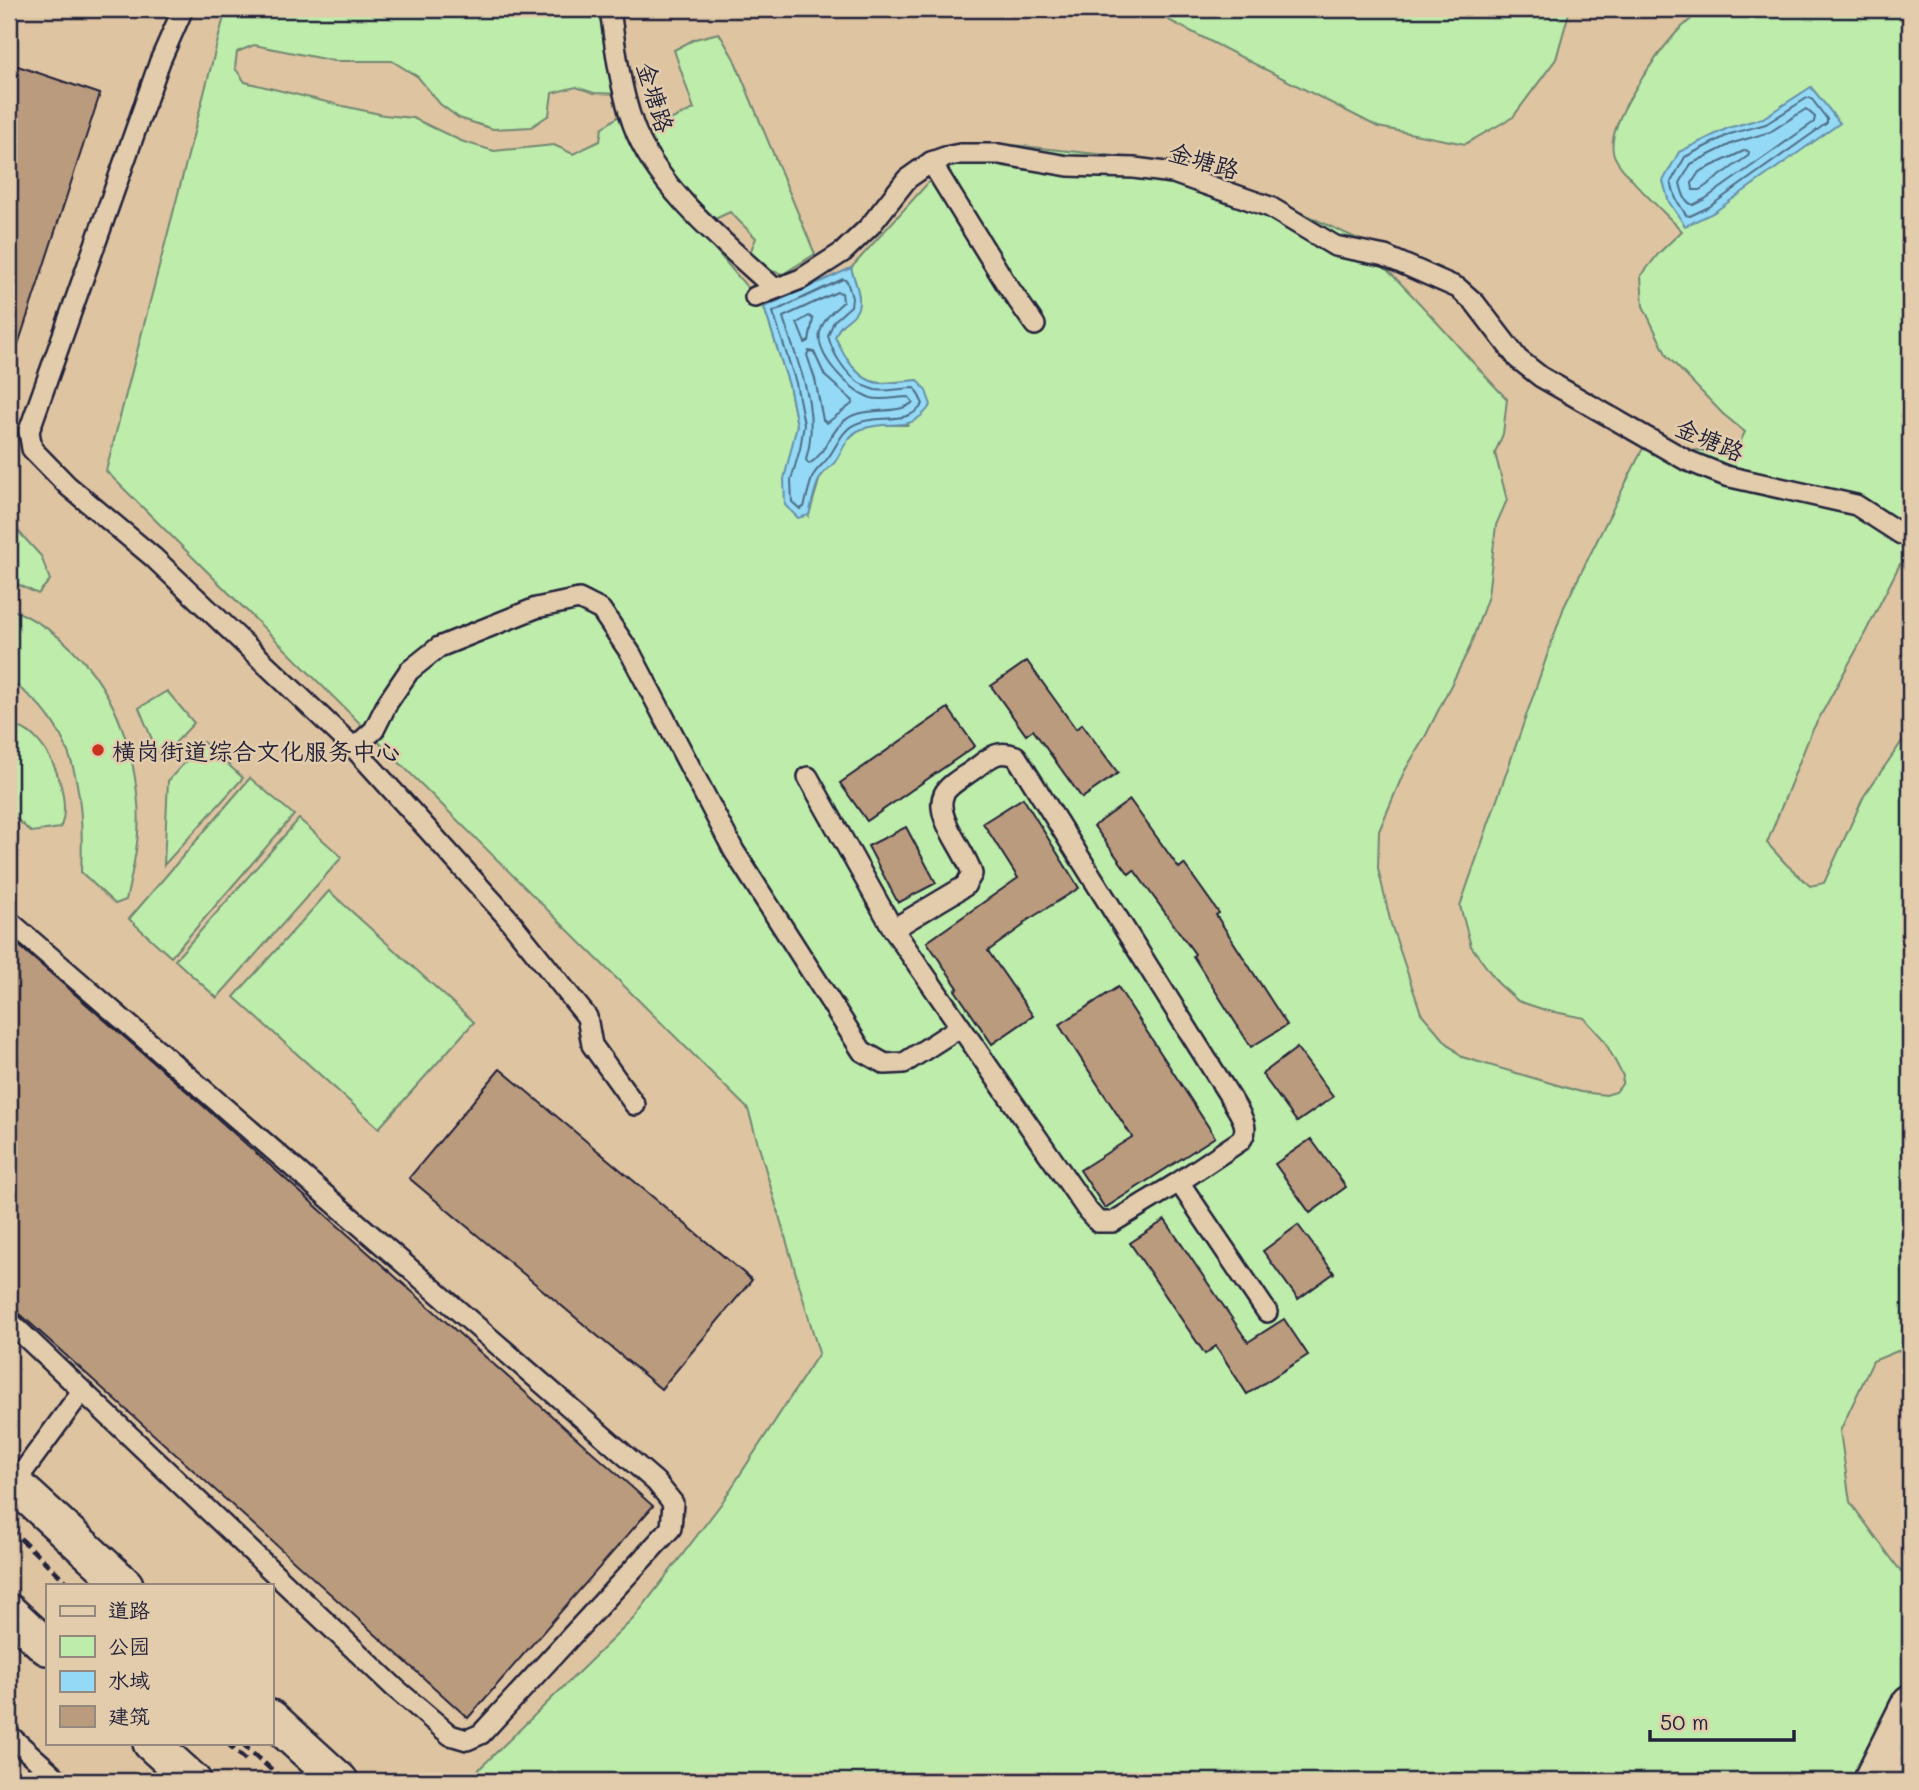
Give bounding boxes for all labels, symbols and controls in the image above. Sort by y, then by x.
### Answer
street label: 金塘路 [631,58,681,136]
street label: 金塘路 [1165,135,1243,185]
street label: 金塘路 [1671,411,1749,467]
place label: 横岗街道综合文化服务中心 [112,735,400,766]
marker: 横岗街道综合文化服务中心 [90,742,106,758]
legend [46,1584,273,1744]
text: 道路 [108,1596,150,1623]
text: 公园 [108,1632,150,1659]
text: 水域 [108,1666,150,1693]
scale bar [1650,1699,1793,1743]
text: 建筑 [108,1702,150,1729]
text: 50 m [1660,1708,1709,1735]

